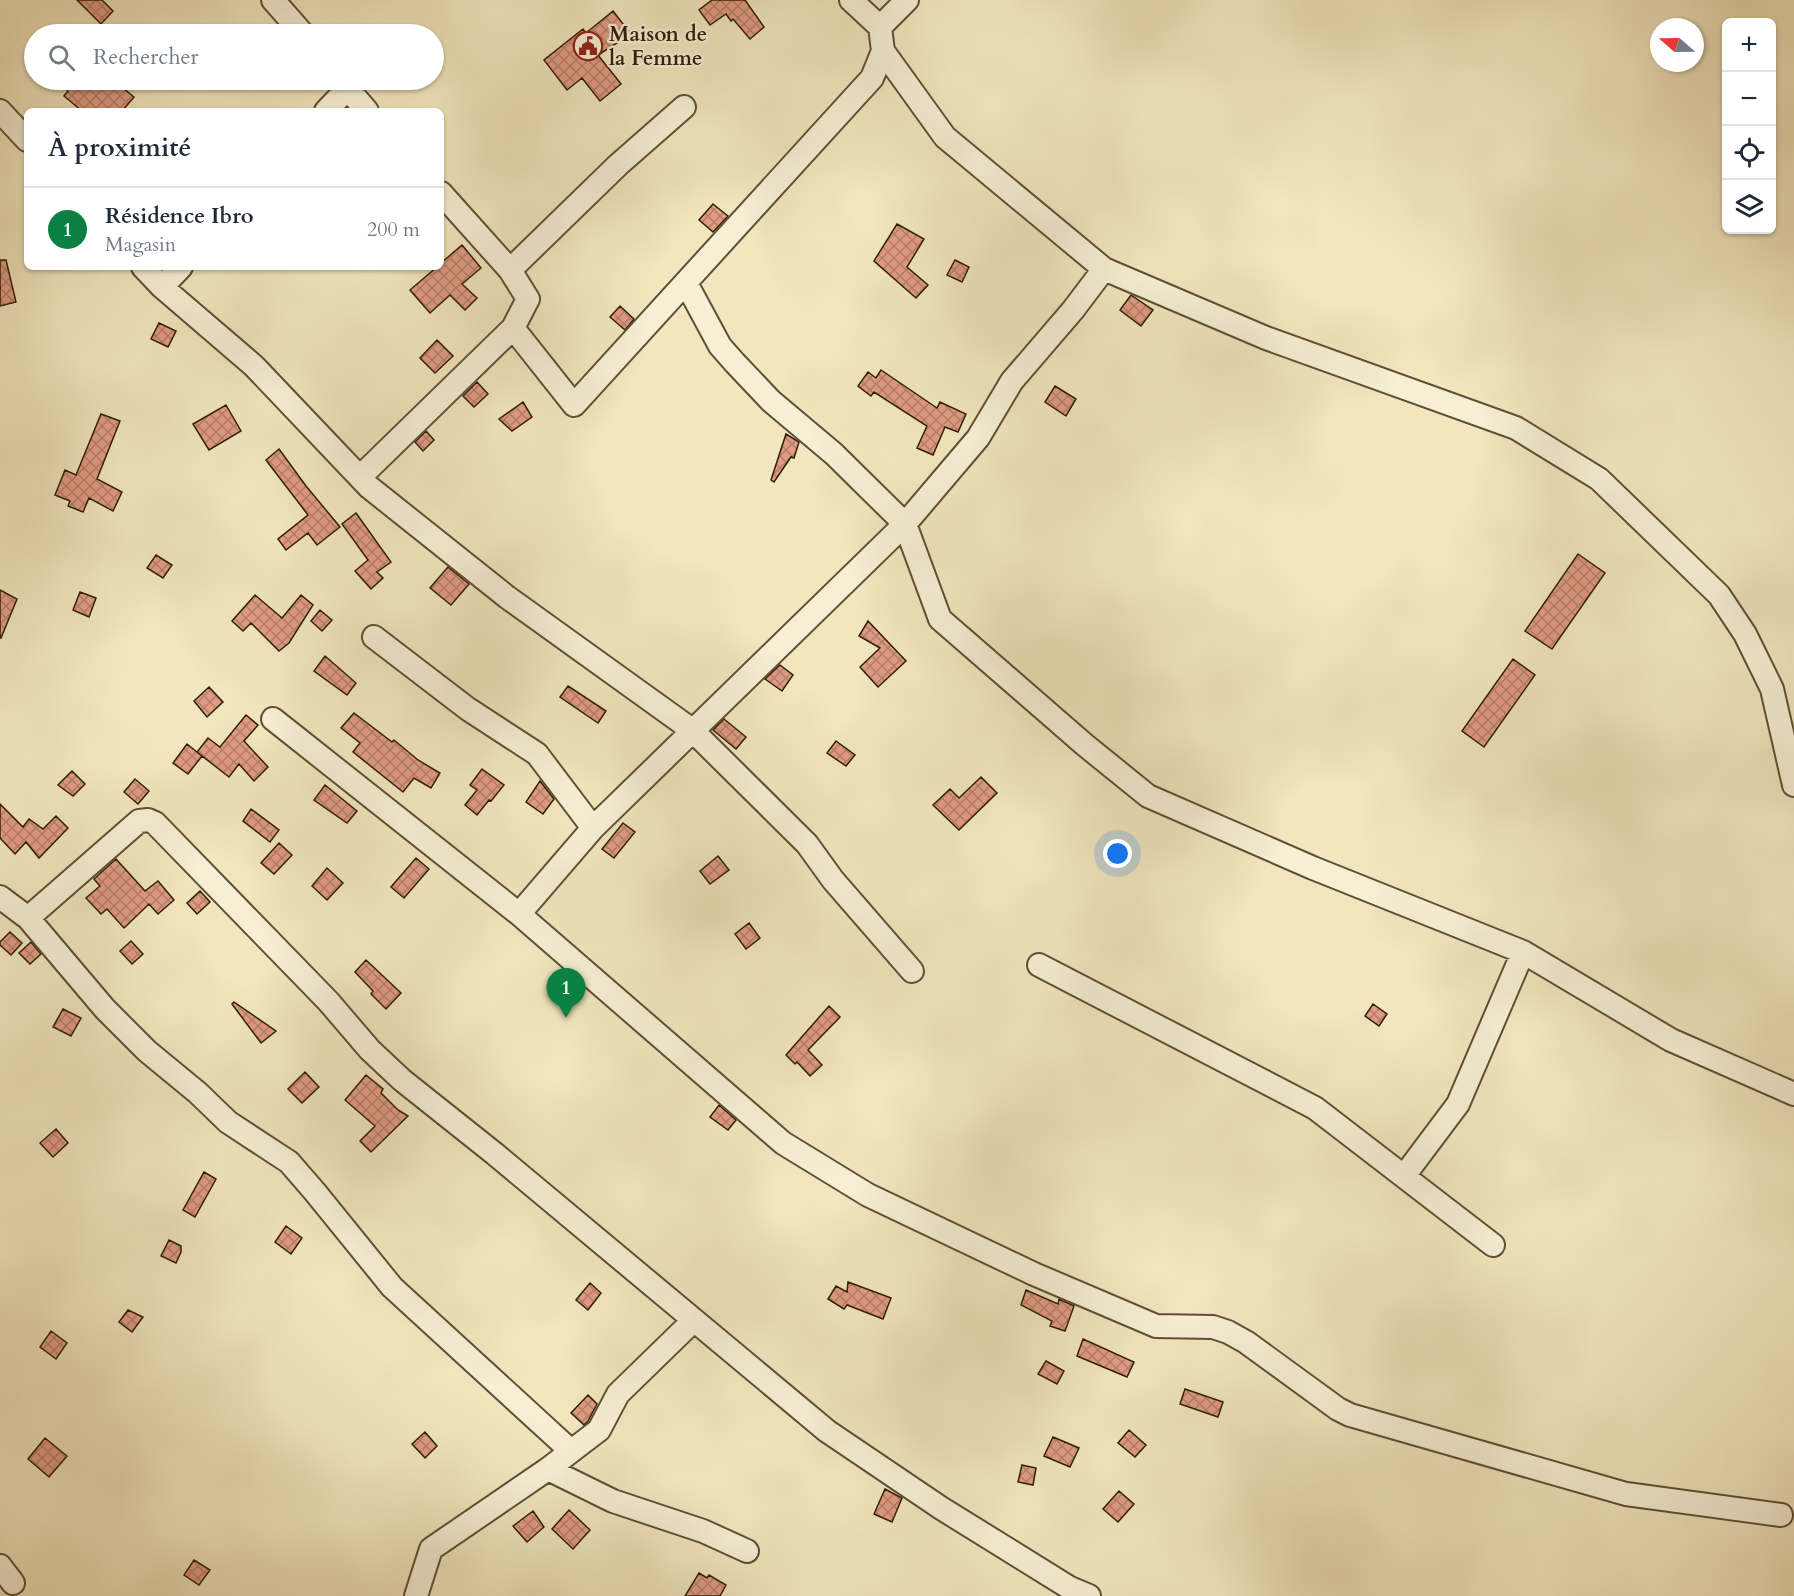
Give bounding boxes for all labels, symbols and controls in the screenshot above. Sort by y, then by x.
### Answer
north arrow [1650,18,1704,72]
map controls [1722,18,1776,234]
button: + [1722,18,1776,72]
place label: Maison de la Femme [609,20,707,73]
search box [24,24,444,90]
public building icon: Maison de la Femme [572,30,604,62]
icon: search [45,41,78,74]
text: Rechercher [93,42,198,72]
button: − [1722,72,1776,126]
button: locate [1722,126,1776,180]
text: À proximité [48,130,191,165]
button: layers [1722,180,1776,234]
text: Résidence Ibro [105,201,254,231]
text: 1 [62,216,73,243]
text: 200 m [367,216,420,243]
text: Magasin [105,231,176,258]
your location [1103,839,1132,868]
pin: 1 [546,968,586,1018]

